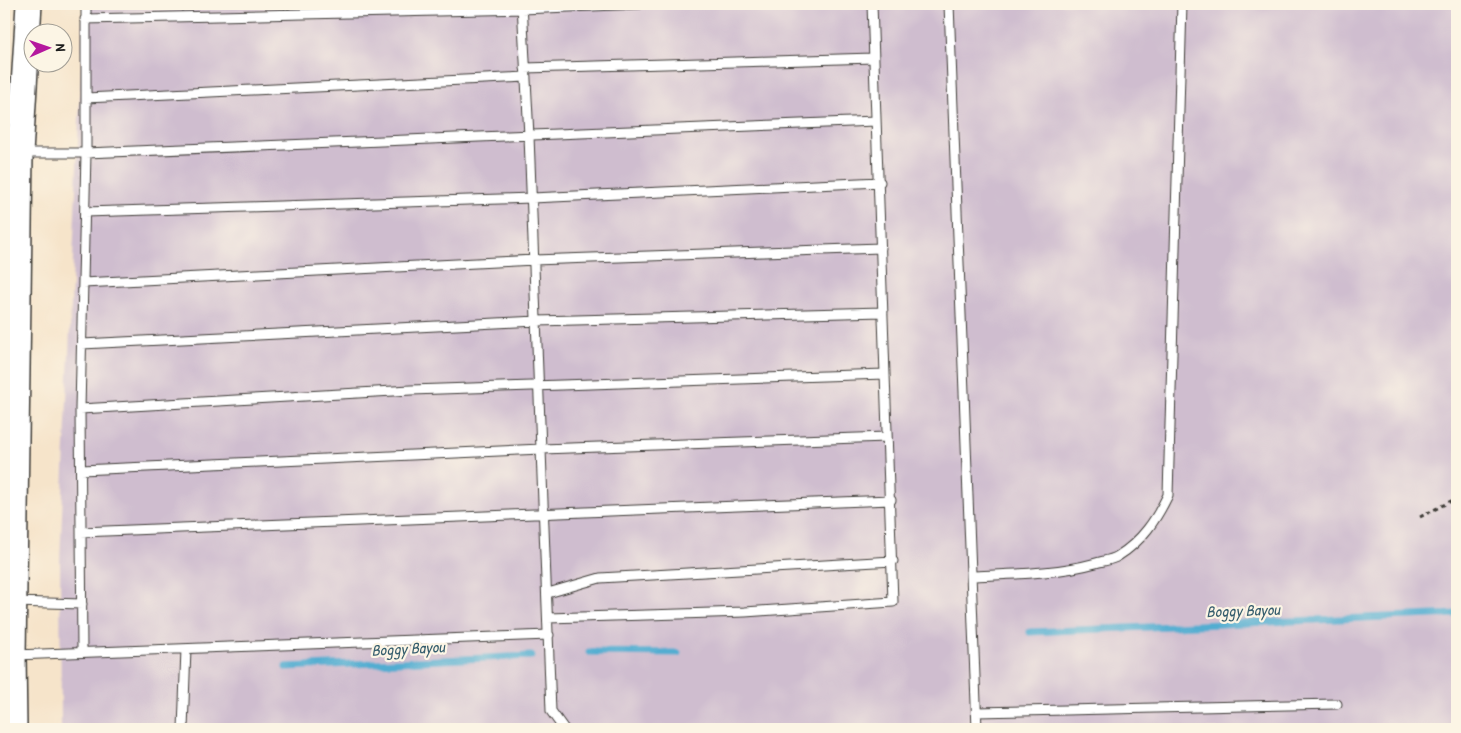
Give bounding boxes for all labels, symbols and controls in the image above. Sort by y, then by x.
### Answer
north arrow [22,22,72,72]
text: N [52,43,71,52]
water label: Boggy Bayou [1206,598,1282,622]
water label: Boggy Bayou [371,635,447,661]

